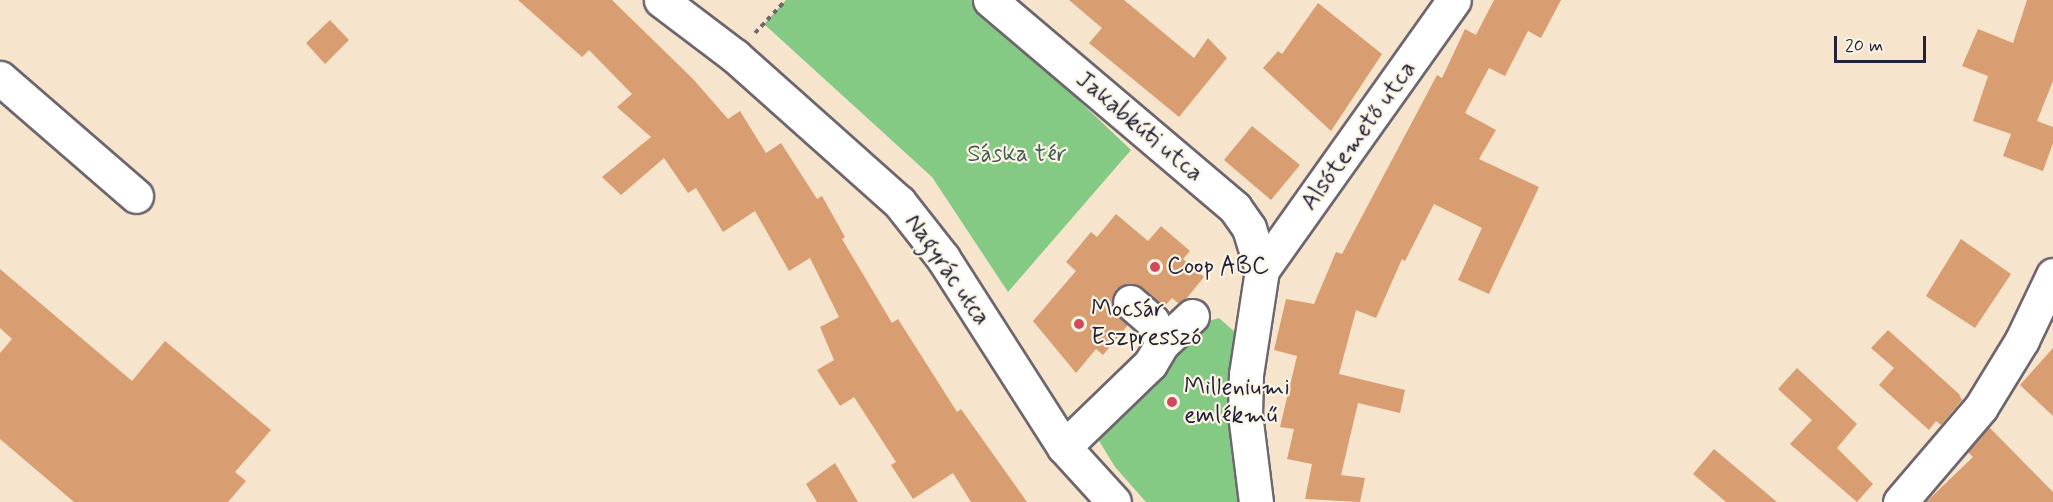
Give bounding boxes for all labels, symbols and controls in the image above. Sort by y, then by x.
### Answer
scale bar [1837,24,1928,62]
text: 20 m [1845,34,1883,58]
street label: Alsótemető utca [1295,56,1423,216]
street label: Jakabkúti utca [1070,66,1208,188]
park label: Sáska tér [966,141,1068,169]
street label: Nagyrác utca [896,206,998,334]
place label: Coop ABC [1167,253,1265,281]
marker: Coop ABC [1148,260,1162,274]
place label: Mocsár Eszpresszó [1091,296,1202,352]
marker: Mocsár Eszpresszó [1072,317,1086,331]
place label: Milleniumi emlékmű [1184,374,1290,430]
marker: Milleniumi emlékmű [1165,395,1179,409]

